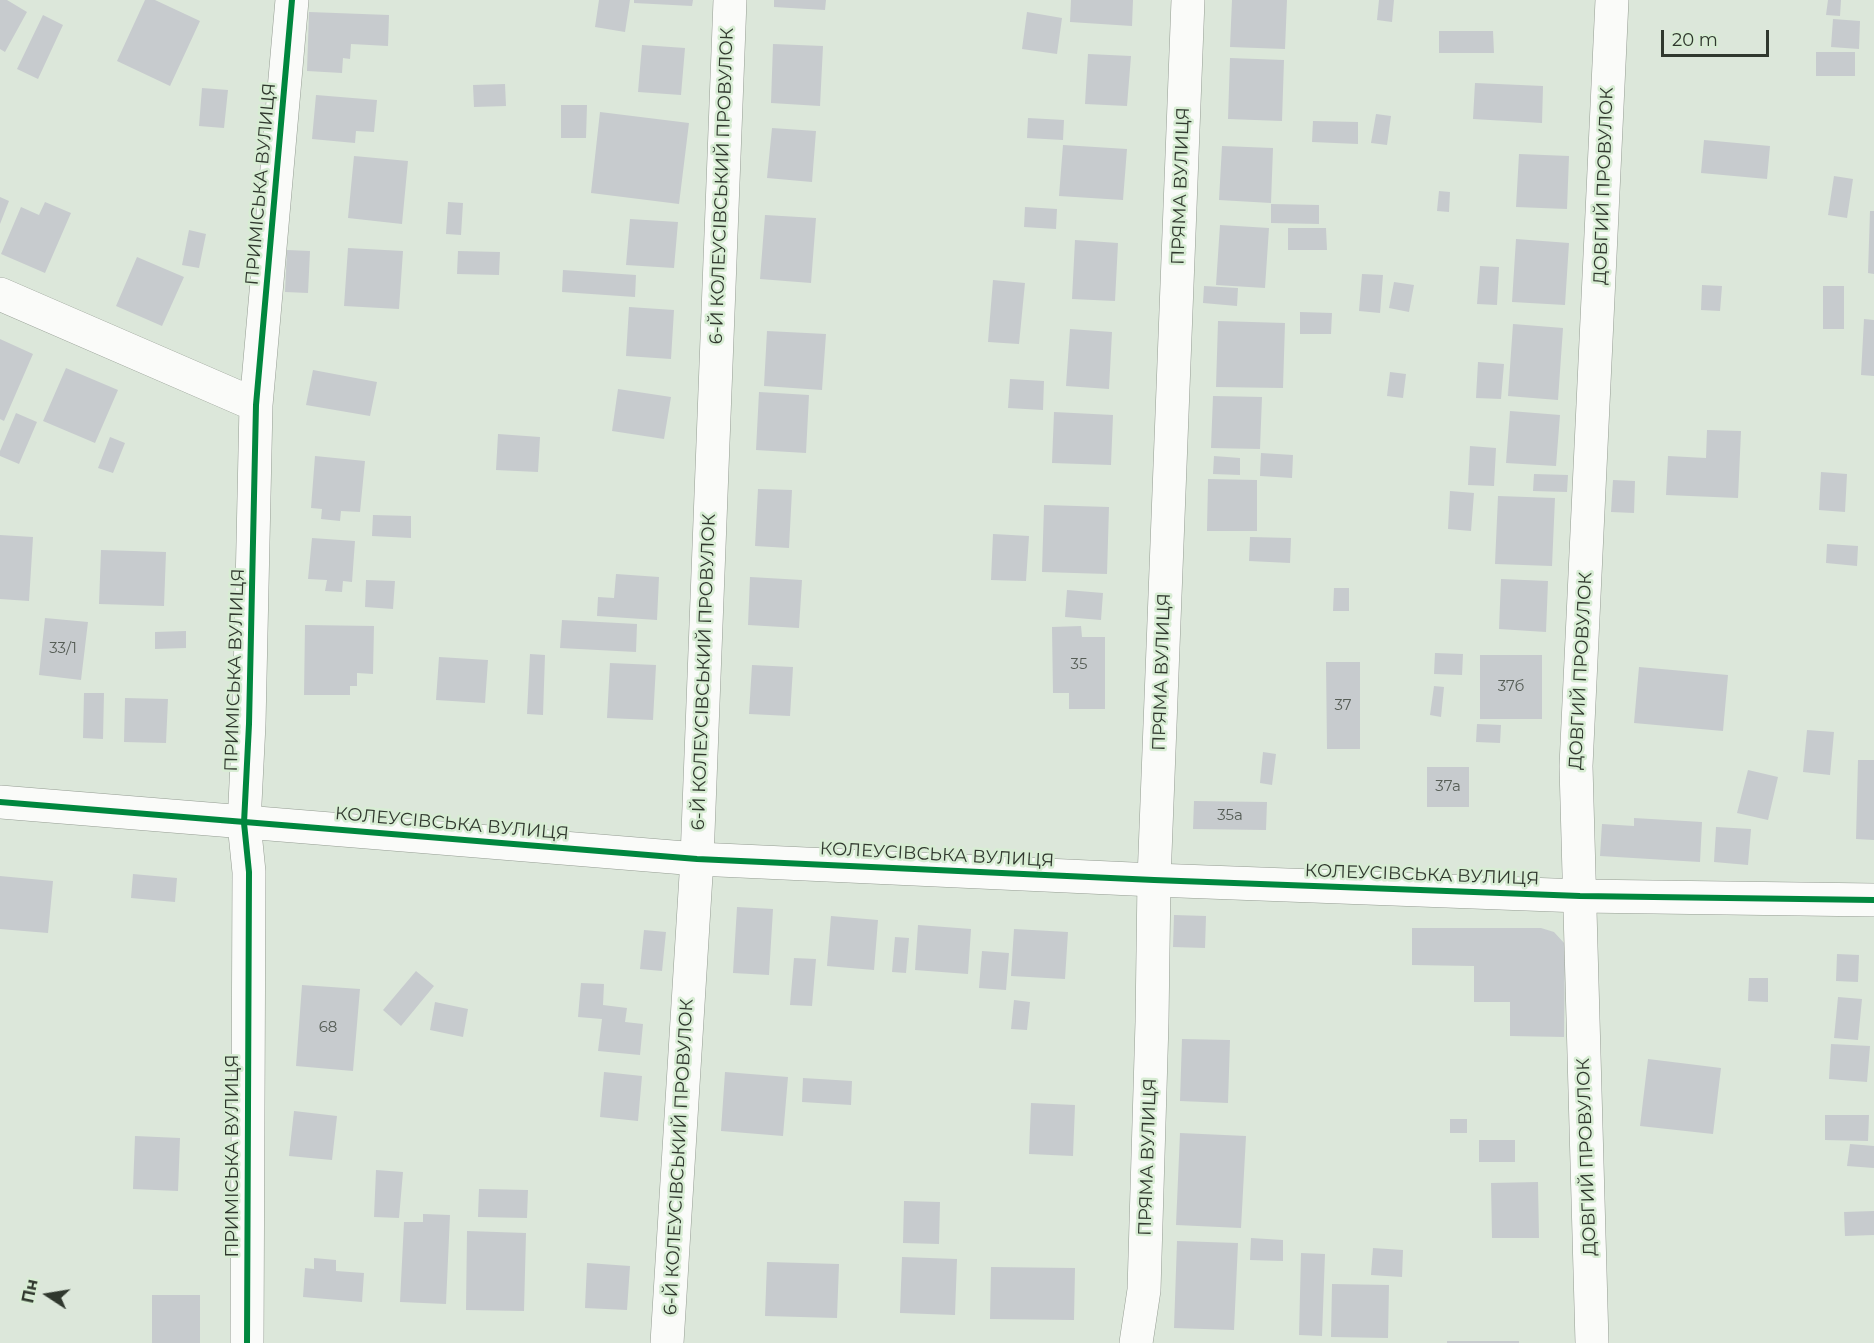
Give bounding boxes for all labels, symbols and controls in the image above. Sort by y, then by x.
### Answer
scale bar [1664,18,1772,56]
street label: 6-Й КОЛЕУСІВСЬКИЙ ПРОВУЛОК [706,27,738,345]
text: 20 m [1672,29,1718,51]
street label: ПРИМІСЬКА ВУЛИЦЯ [241,82,281,286]
street label: ДОВГИЙ ПРОВУЛОК [1590,87,1618,285]
street label: ПРЯМА ВУЛИЦЯ [1167,107,1195,265]
street label: 6-Й КОЛЕУСІВСЬКИЙ ПРОВУЛОК [688,513,720,831]
street label: ПРИМІСЬКА ВУЛИЦЯ [221,568,249,772]
street label: ДОВГИЙ ПРОВУЛОК [1565,572,1597,770]
street label: ПРЯМА ВУЛИЦЯ [1148,593,1176,751]
house number: 33/1 [49,640,77,658]
house number: 35 [1071,656,1087,674]
house number: 37б [1498,678,1524,696]
house number: 37 [1334,697,1352,715]
house number: 37а [1435,778,1461,796]
street label: КОЛЕУСІВСЬКА ВУЛИЦЯ [334,803,570,845]
house number: 35а [1217,807,1243,825]
street label: КОЛЕУСІВСЬКА ВУЛИЦЯ [819,838,1055,872]
street label: КОЛЕУСІВСЬКА ВУЛИЦЯ [1304,860,1540,890]
street label: 6-Й КОЛЕУСІВСЬКИЙ ПРОВУЛОК [660,998,698,1316]
house number: 68 [319,1019,337,1037]
street label: ПРИМІСЬКА ВУЛИЦЯ [222,1054,244,1258]
street label: ДОВГИЙ ПРОВУЛОК [1573,1058,1601,1256]
street label: ПРЯМА ВУЛИЦЯ [1134,1078,1162,1236]
north arrow [18,1265,78,1325]
text: Пн [18,1277,42,1305]

